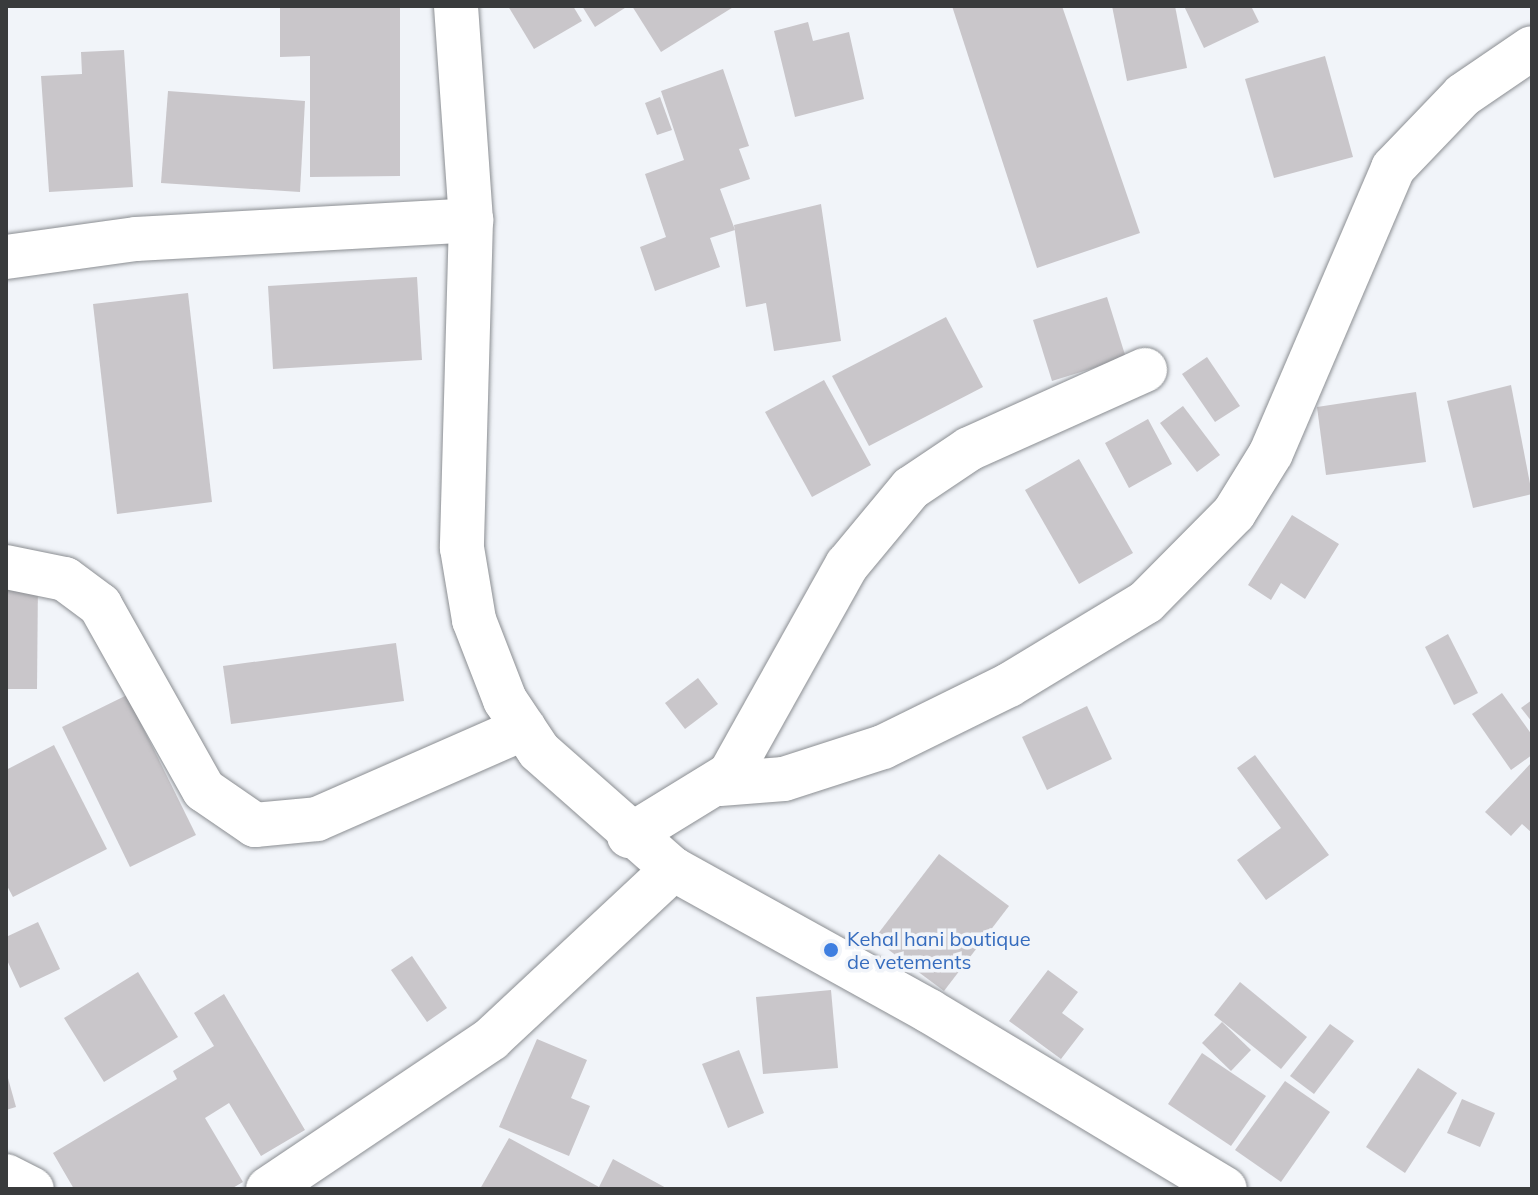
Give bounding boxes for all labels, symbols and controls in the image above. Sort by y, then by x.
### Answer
place label: Kehal hani boutique de vetements [847,926,1031,973]
marker: Kehal hani boutique de vetements [822,941,840,959]

